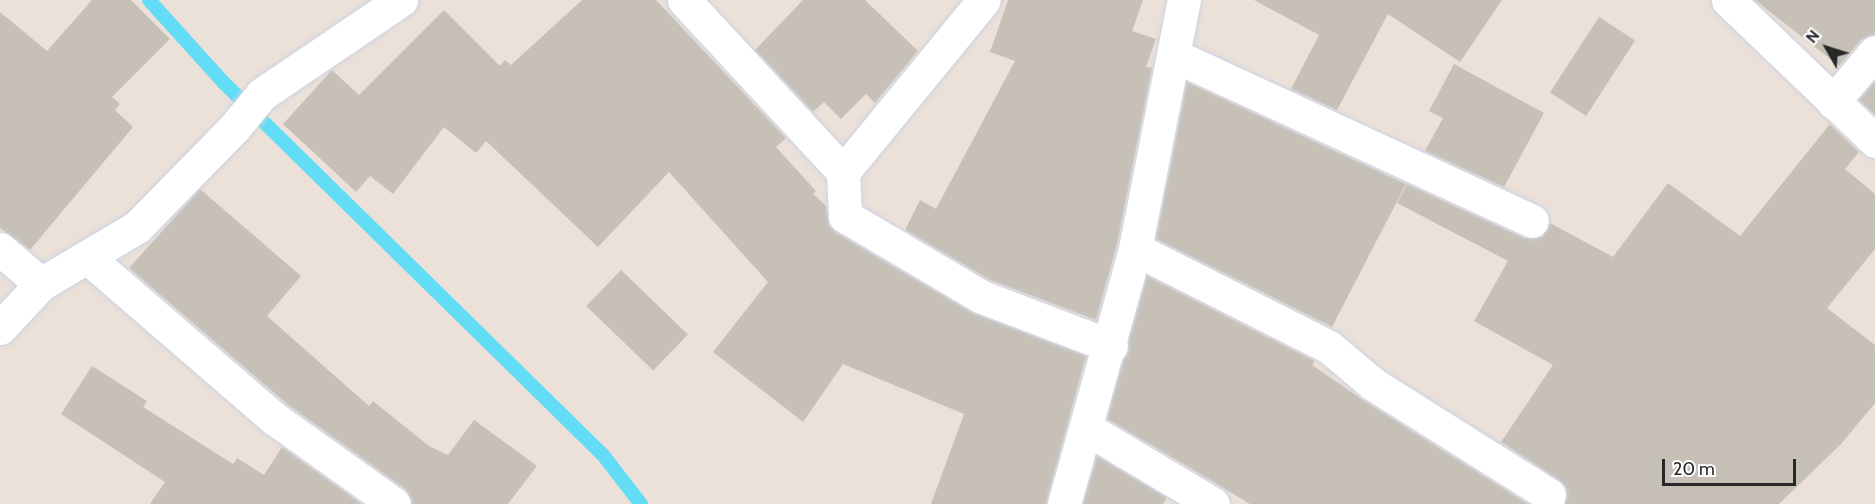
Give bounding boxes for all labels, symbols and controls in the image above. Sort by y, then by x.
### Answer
north arrow [1797,18,1857,78]
text: N [1802,26,1824,47]
scale bar [1665,447,1798,485]
text: 20 m [1673,458,1715,480]

